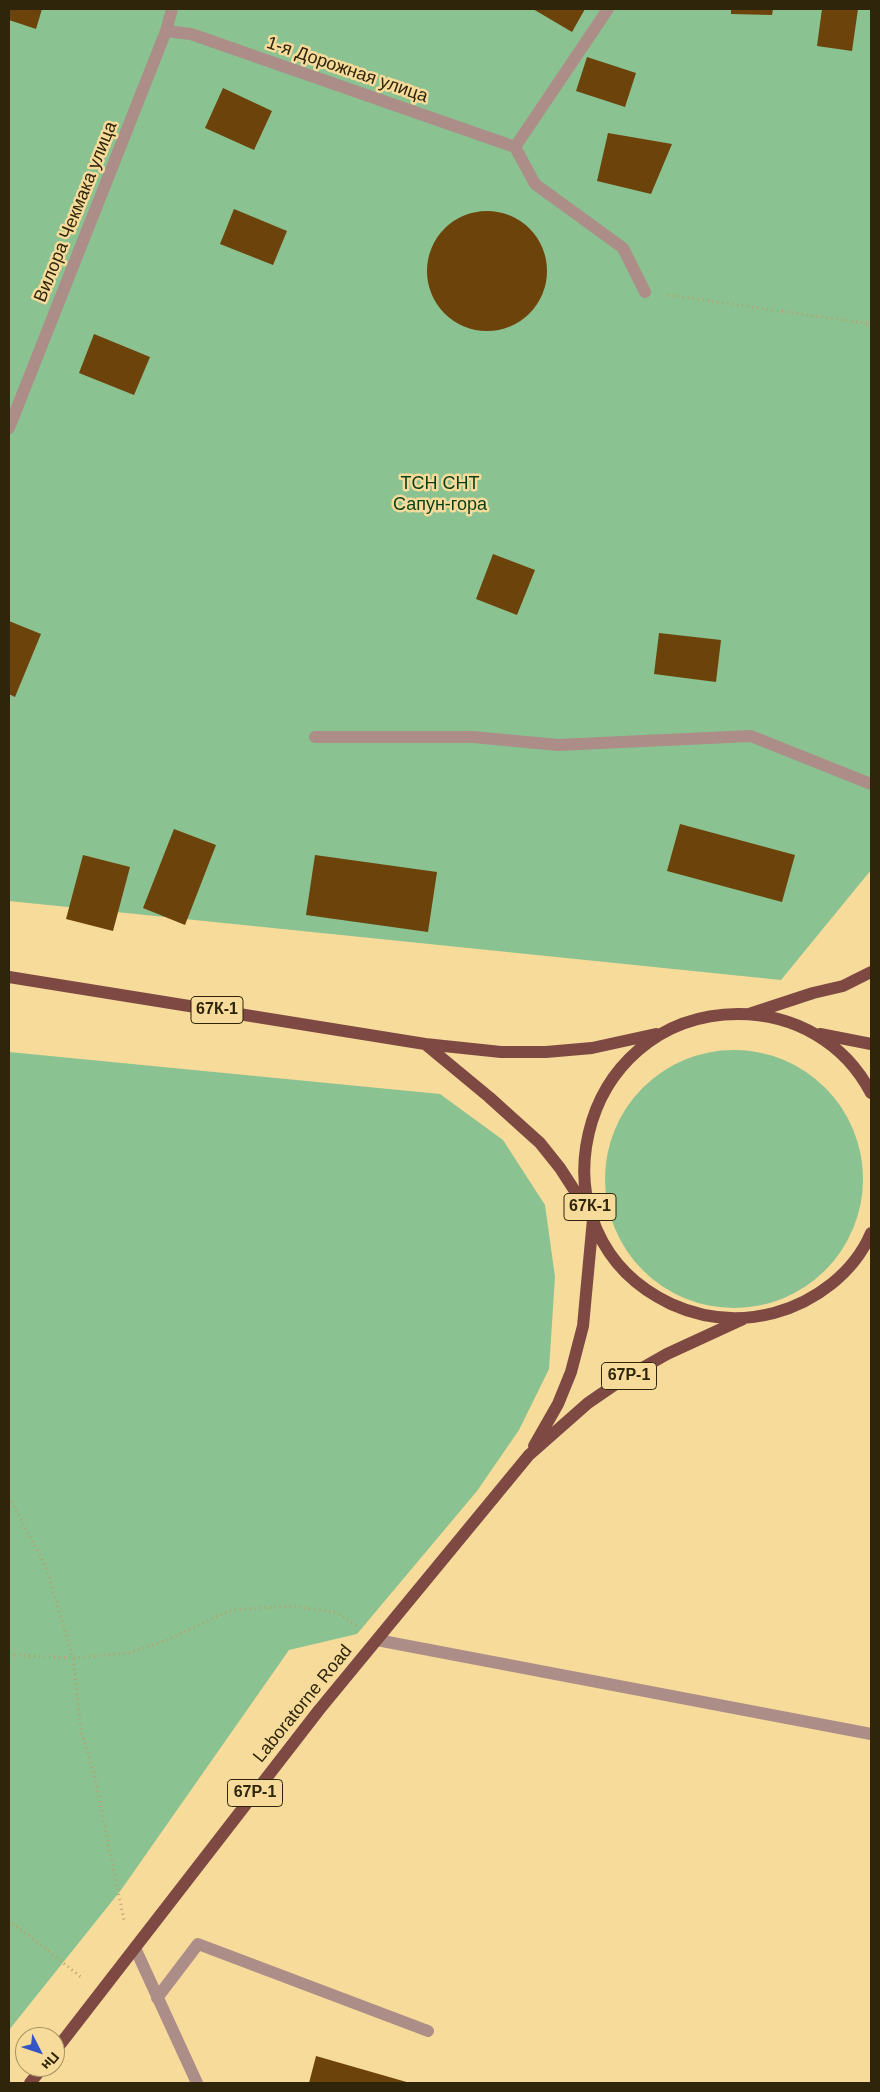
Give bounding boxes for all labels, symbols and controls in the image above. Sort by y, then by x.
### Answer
street label: 1-я Дорожная улица [263,32,431,108]
street label: Вилора Чекмака улица [30,119,122,305]
park label: ТСН СНТ Сапун-гора [393,473,487,516]
road number: 67К-1 [191,996,243,1024]
road number: 67К-1 [564,1194,616,1220]
road number: 67Р-1 [602,1362,656,1390]
street label: Laboratorne Road [249,1641,357,1767]
road number: 67Р-1 [228,1780,282,1806]
north arrow [15,2027,65,2077]
text: Пн [38,2049,63,2073]

